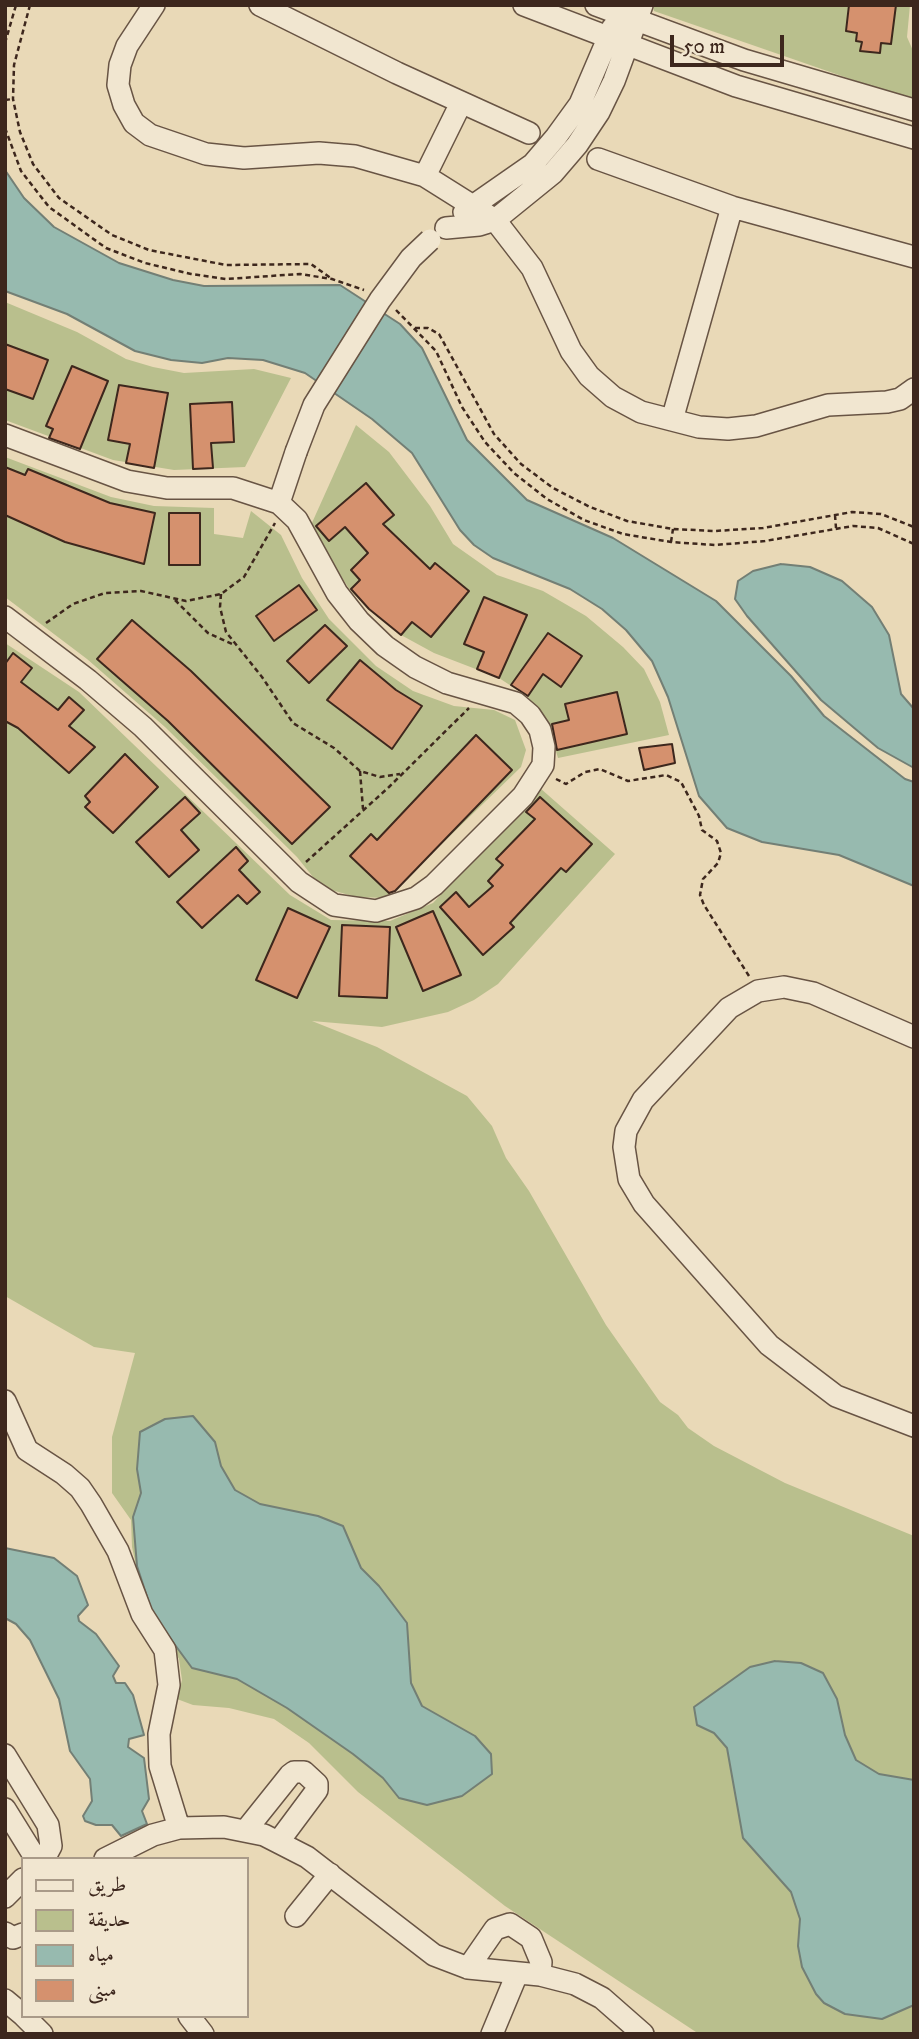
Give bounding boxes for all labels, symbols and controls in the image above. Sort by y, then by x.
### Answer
scale bar [674,21,788,65]
text: 50 m [683,34,725,60]
legend [21,1857,248,2018]
text: طريق [88,1872,126,1898]
text: حديقة [88,1907,131,1933]
text: مياه [88,1942,114,1968]
text: مبنى [88,1977,117,2003]

